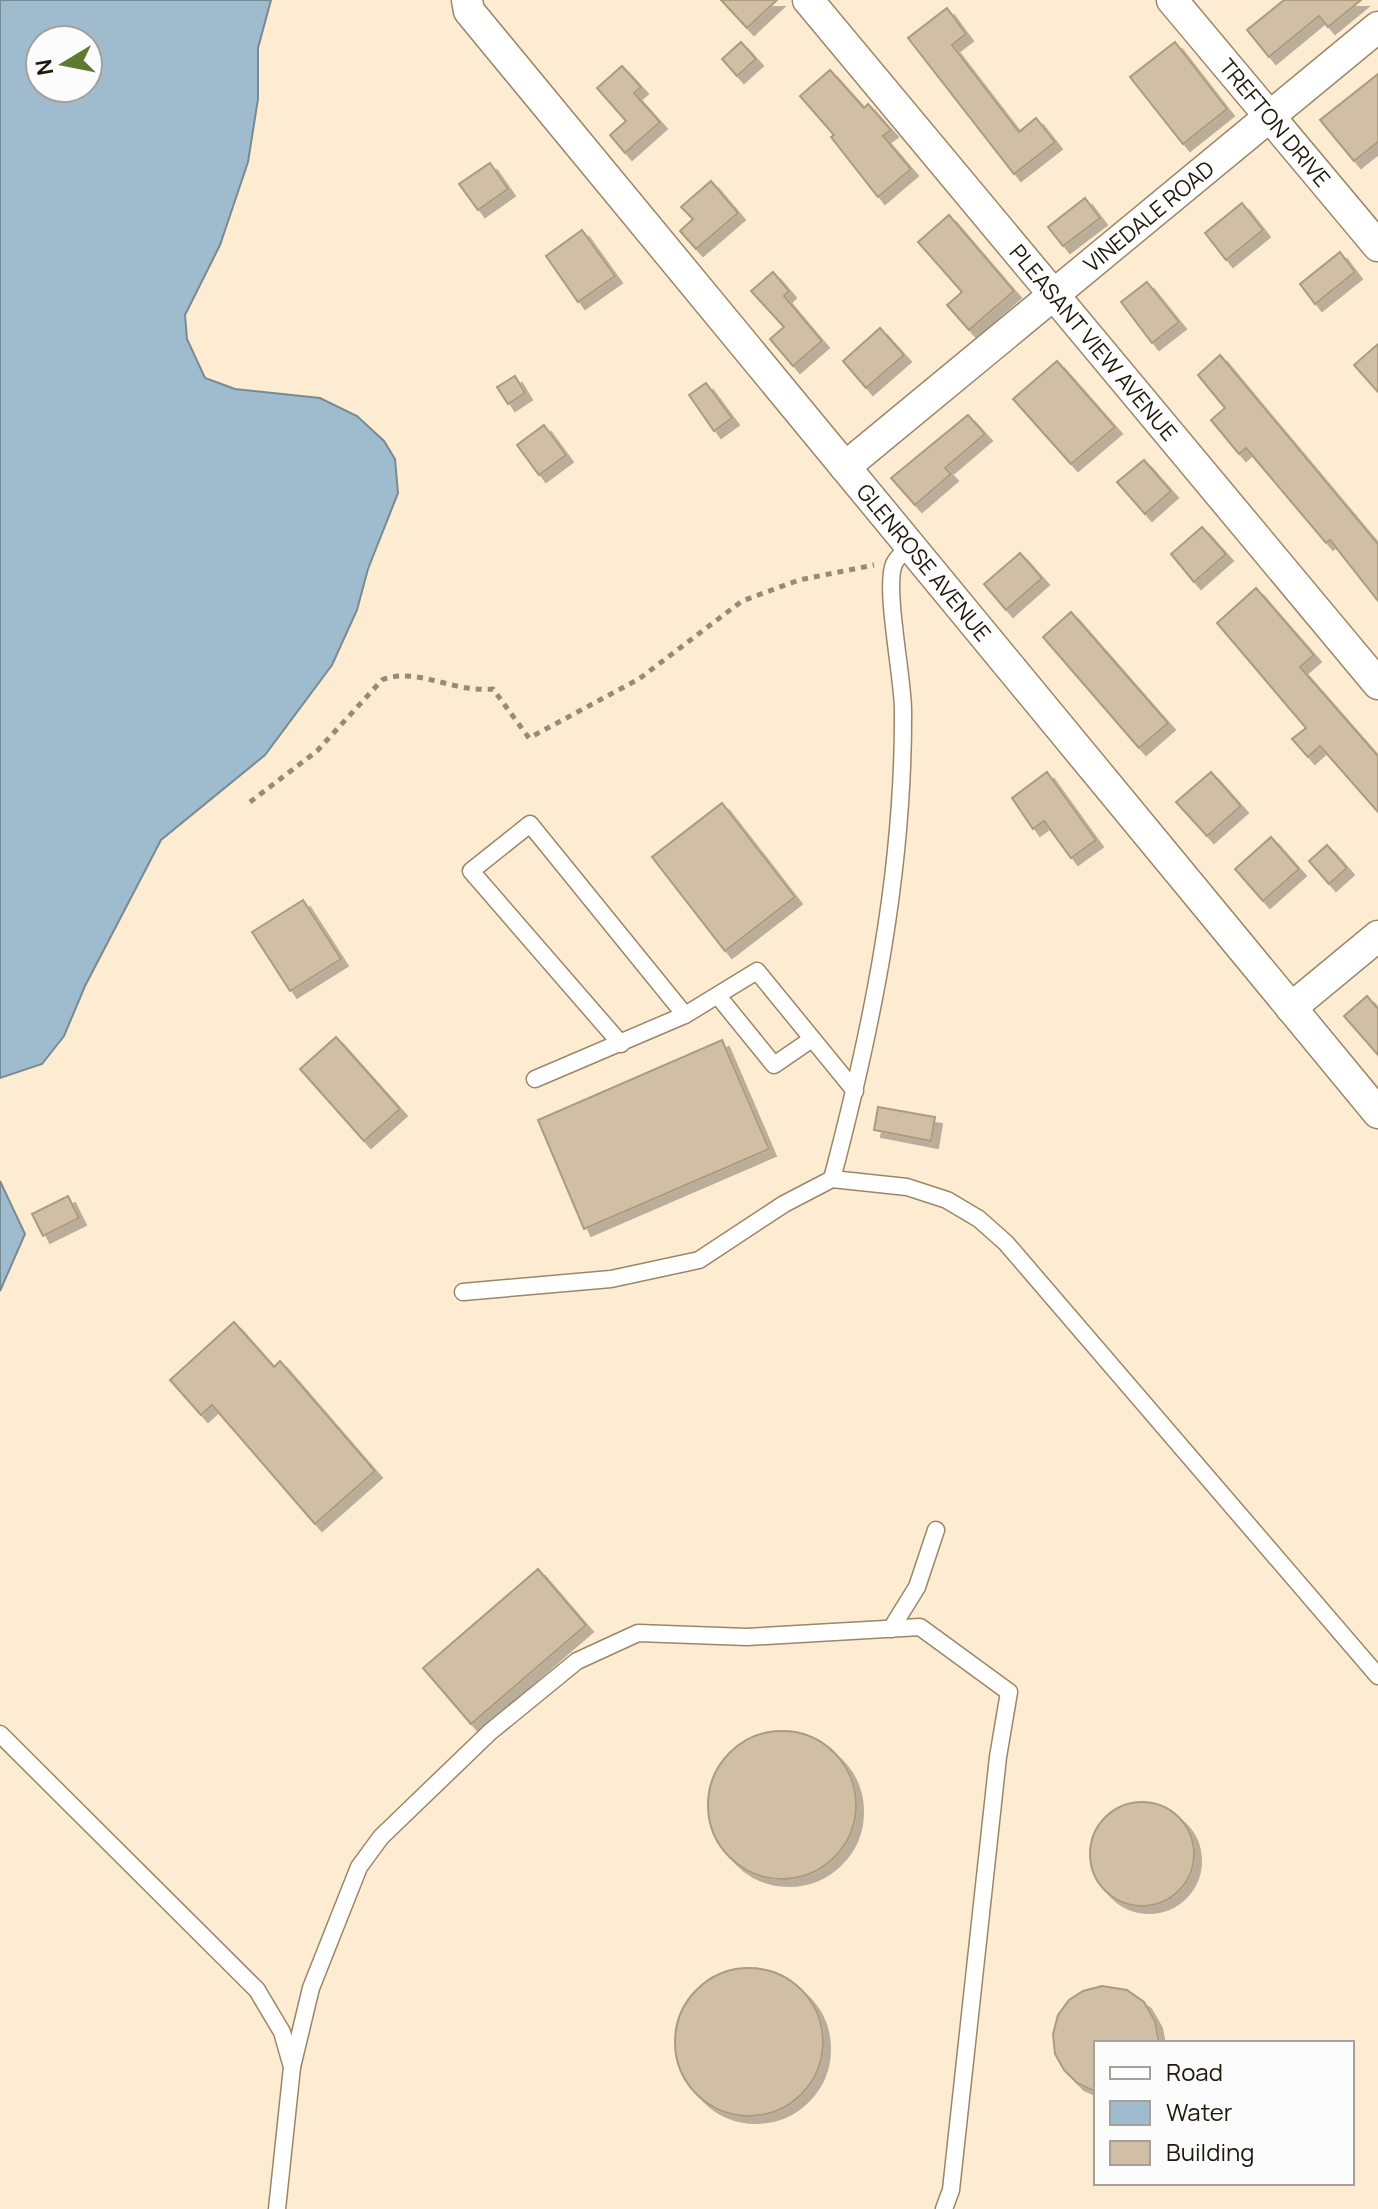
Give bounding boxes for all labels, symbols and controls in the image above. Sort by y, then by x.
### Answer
north arrow [24,24,104,104]
street label: TREFTON DRIVE [1212,52,1337,193]
text: N [28,57,60,78]
street label: VINEDALE ROAD [1077,153,1220,279]
street label: PLEASANT VIEW AVENUE [1003,238,1184,447]
street label: GLENROSE AVENUE [850,477,998,648]
legend [1094,2041,1354,2185]
text: Road [1166,2055,1223,2088]
text: Water [1166,2095,1233,2128]
text: Building [1166,2135,1254,2168]

